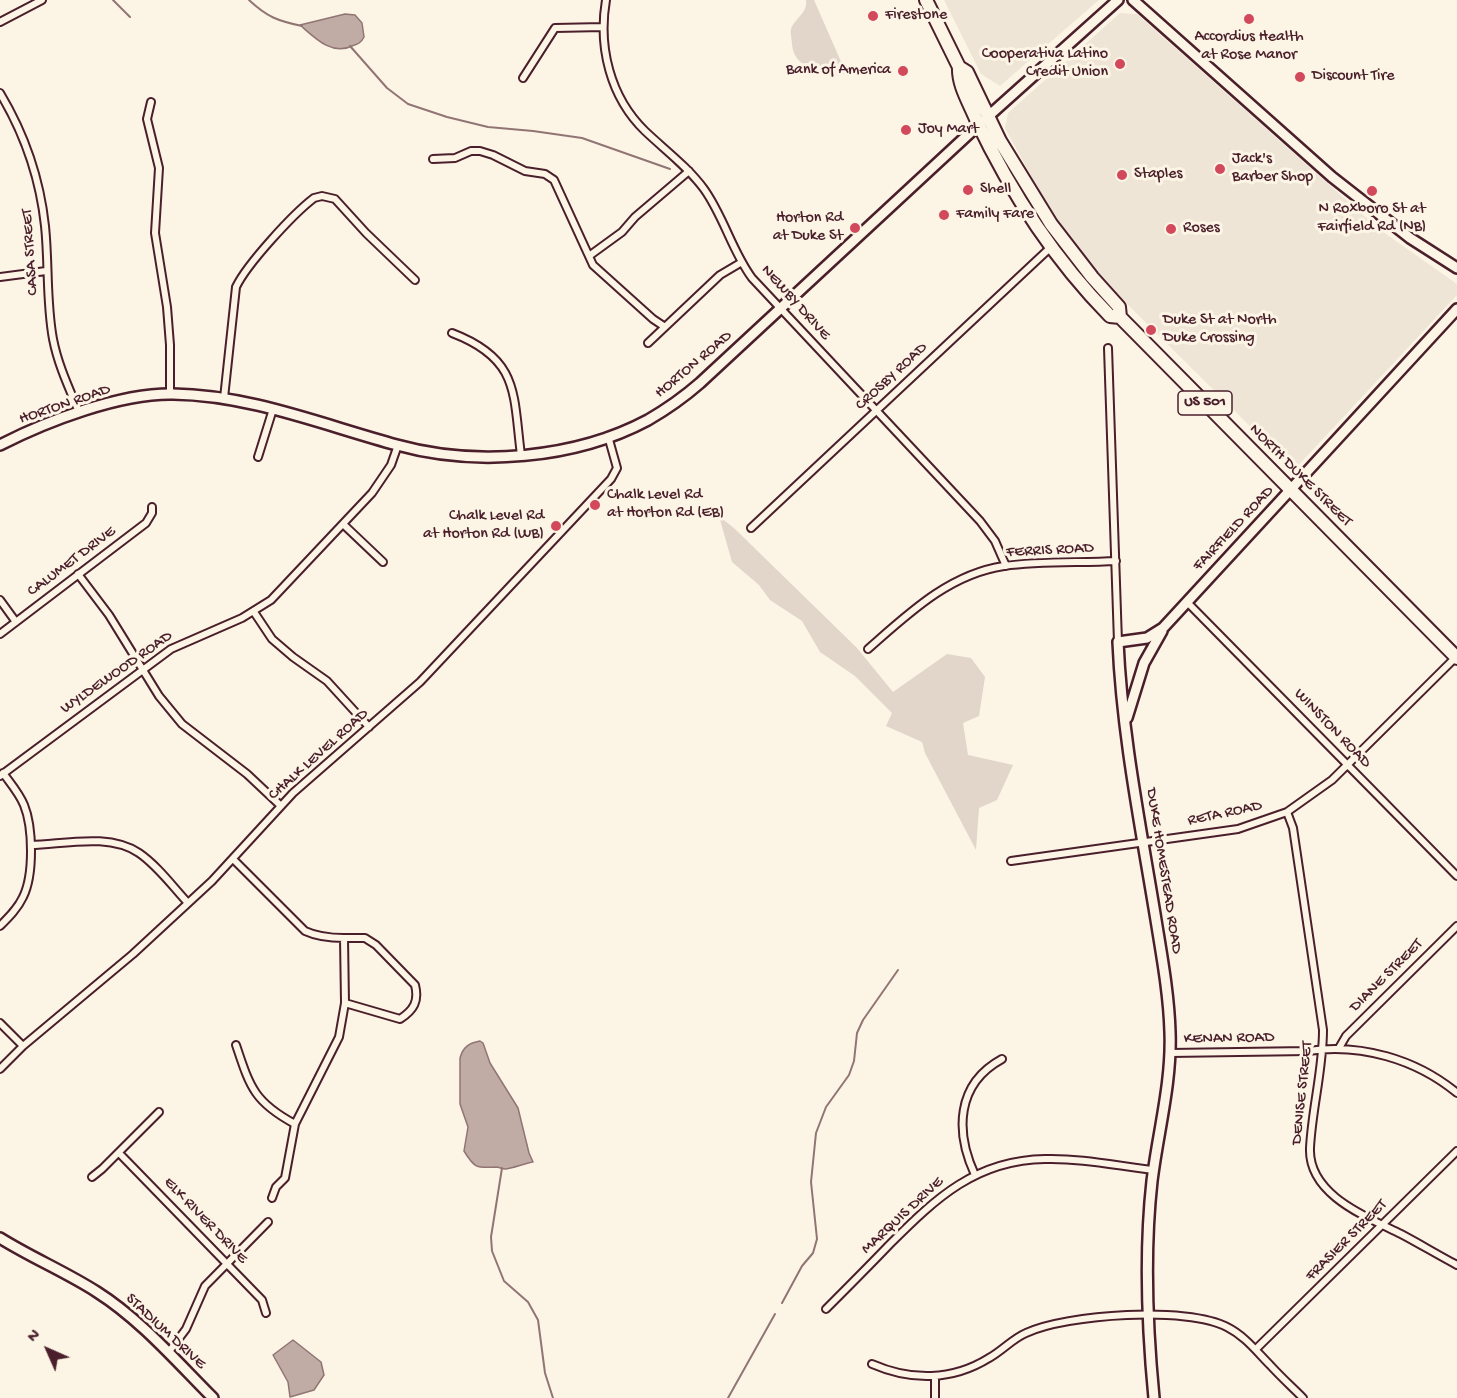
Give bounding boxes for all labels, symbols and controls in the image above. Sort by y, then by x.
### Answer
place label: Firestone [885,6,947,26]
marker: Firestone [866,9,880,23]
marker: Accordius Health at Rose Manor [1242,12,1256,26]
place label: Accordius Health at Rose Manor [1194,28,1304,66]
place label: Cooperativa Latino Credit Union [982,45,1108,83]
marker: Cooperativa Latino Credit Union [1113,57,1127,71]
place label: Bank of America [786,61,891,81]
marker: Bank of America [896,64,910,78]
place label: Discount Tire [1312,67,1395,87]
marker: Discount Tire [1293,70,1307,84]
place label: Joy Mart [918,120,979,140]
marker: Joy Mart [899,123,913,137]
place label: Jack's Barber Shop [1232,150,1313,188]
marker: Jack's Barber Shop [1213,162,1227,176]
place label: Staples [1134,165,1182,185]
marker: Staples [1115,168,1129,182]
place label: Shell [980,180,1011,200]
marker: Shell [961,183,975,197]
marker: N Roxboro St at Fairfield Rd (NB) [1365,184,1379,198]
place label: N Roxboro St at Fairfield Rd (NB) [1318,200,1426,238]
place label: Family Fare [956,205,1034,225]
street label: CASA STREET [18,208,44,296]
marker: Family Fare [937,208,951,222]
place label: Horton Rd at Duke St [773,209,843,247]
place label: Roses [1183,219,1220,239]
marker: Horton Rd at Duke St [848,221,862,235]
marker: Roses [1164,222,1178,236]
street label: NEWBY DRIVE [756,261,834,345]
place label: Duke St at North Duke Crossing [1163,311,1277,349]
marker: Duke St at North Duke Crossing [1144,323,1158,337]
street label: HORTON ROAD [651,327,737,403]
street label: CROSBY ROAD [852,339,932,415]
street label: HORTON ROAD [17,380,113,430]
road number: US 501 [1178,391,1232,415]
street label: NORTH DUKE STREET [1244,420,1356,532]
street label: FAIRFIELD ROAD [1190,482,1278,576]
place label: Chalk Level Rd at Horton Rd (EB) [607,486,724,524]
marker: Chalk Level Rd at Horton Rd (EB) [588,498,602,512]
place label: Chalk Level Rd at Horton Rd (WB) [423,507,544,545]
marker: Chalk Level Rd at Horton Rd (WB) [549,519,563,533]
street label: CALUMET DRIVE [24,523,120,601]
street label: FERRIS ROAD [1006,539,1094,563]
street label: WYLDEWOOD ROAD [57,627,177,719]
street label: WINSTON ROAD [1289,685,1375,773]
street label: CHALK LEVEL ROAD [265,705,373,805]
street label: DUKE HOMESTEAD ROAD [1140,787,1186,955]
street label: RETA ROAD [1186,797,1264,831]
street label: DIANE STREET [1346,935,1428,1017]
street label: KENAN ROAD [1183,1029,1275,1049]
street label: DENISE STREET [1288,1040,1318,1146]
street label: MARQUIS DRIVE [858,1173,948,1259]
street label: ELK RIVER DRIVE [159,1174,251,1268]
street label: FRASIER STREET [1302,1196,1392,1286]
street label: STADIUM DRIVE [121,1290,209,1374]
north arrow [18,1320,78,1380]
text: N [24,1327,45,1347]

